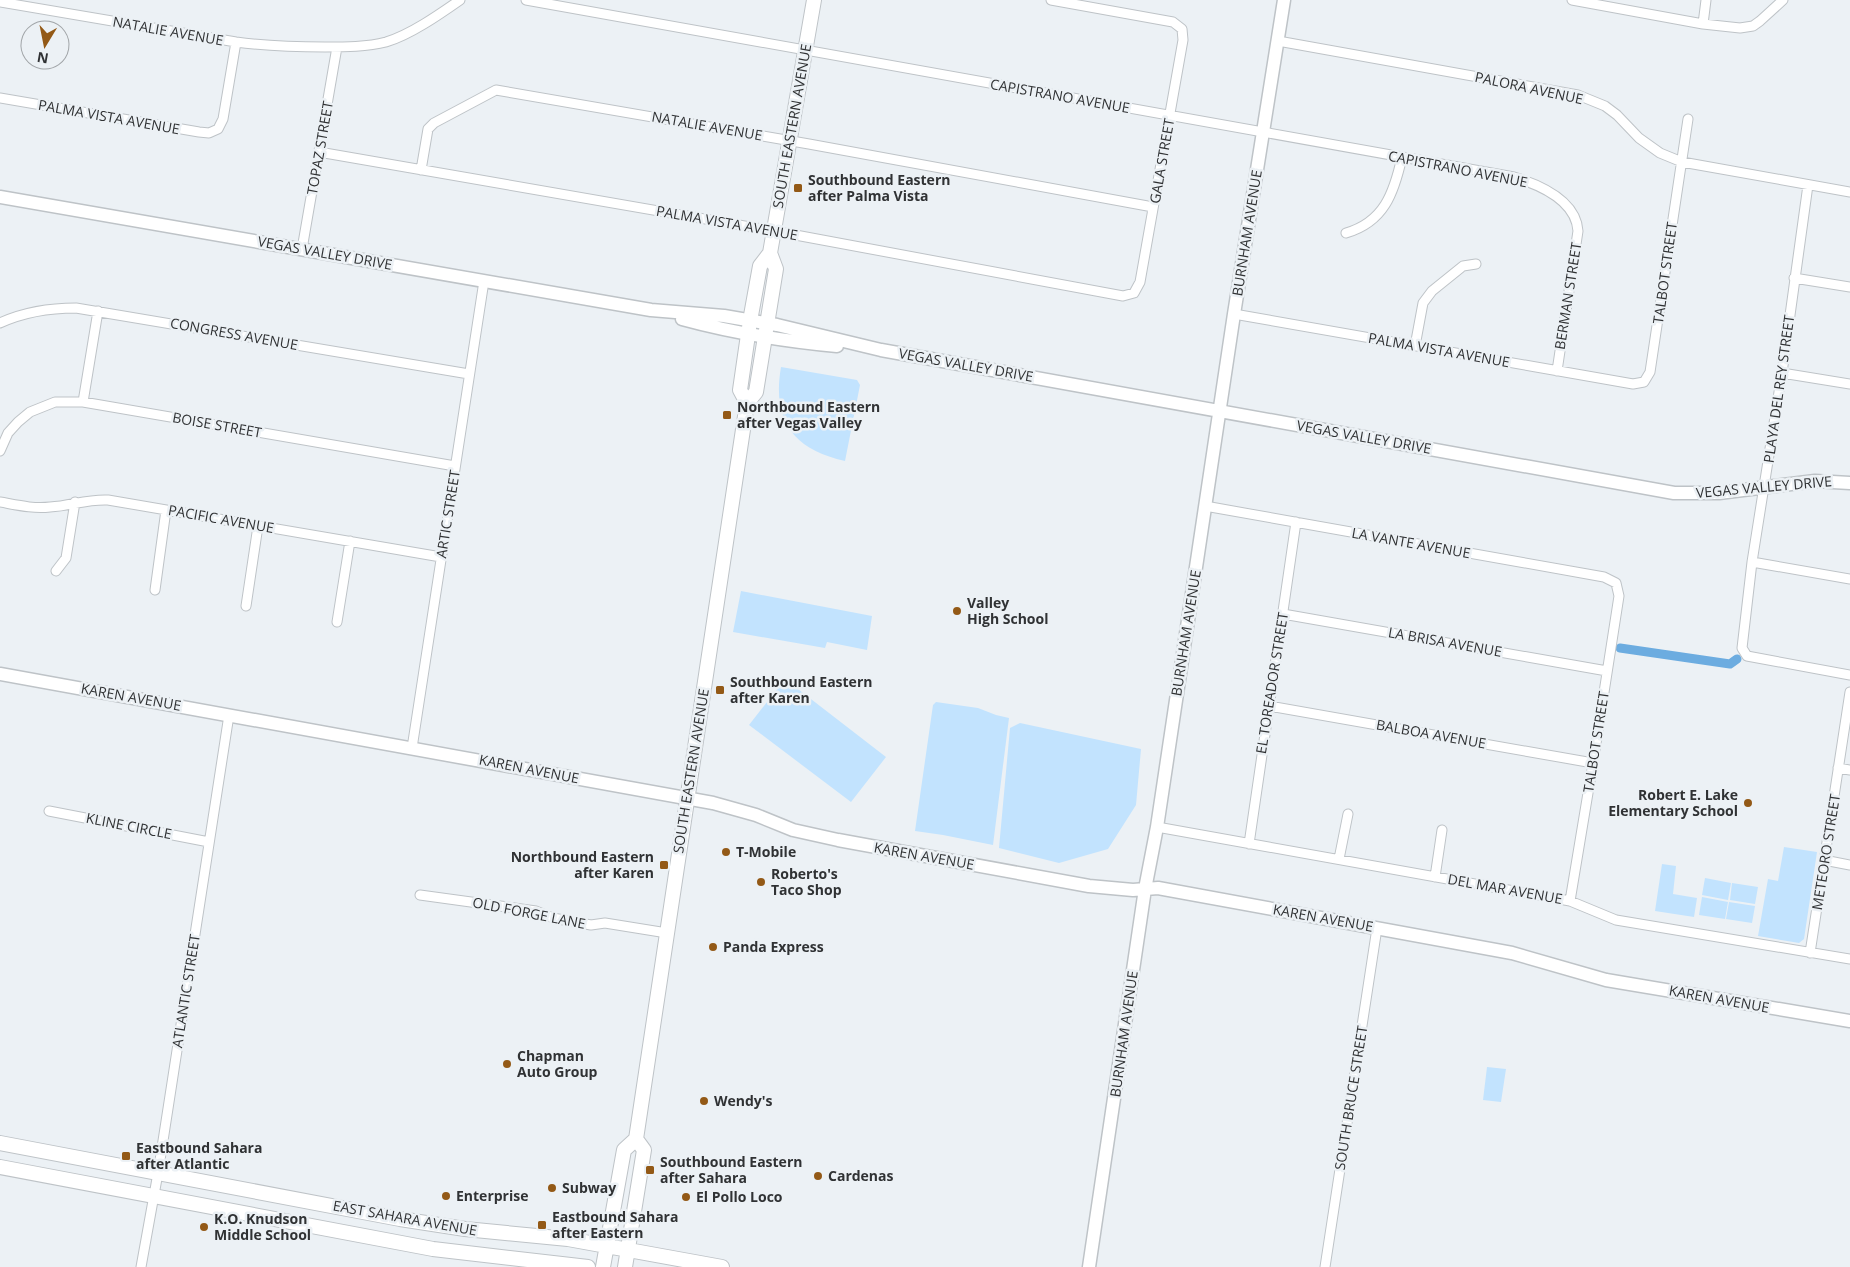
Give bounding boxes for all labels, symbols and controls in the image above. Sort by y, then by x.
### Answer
street label: NATALIE AVENUE [111,11,225,50]
north arrow [20,20,70,70]
street label: SOUTH EASTERN AVENUE [768,42,815,210]
text: N [35,48,50,69]
street label: PALORA AVENUE [1473,67,1585,108]
street label: CAPISTRANO AVENUE [989,74,1131,117]
street label: PALMA VISTA AVENUE [37,95,181,138]
street label: TOPAZ STREET [302,99,337,196]
street label: NATALIE AVENUE [650,106,764,145]
street label: GALA STREET [1145,117,1178,205]
street label: CAPISTRANO AVENUE [1387,146,1529,191]
street label: BURNHAM AVENUE [1227,169,1266,297]
place label: Southbound Eastern after Palma Vista [808,170,950,205]
marker: Southbound Eastern after Palma Vista [792,182,804,194]
street label: PALMA VISTA AVENUE [655,201,799,244]
street label: TALBOT STREET [1648,221,1681,325]
street label: VEGAS VALLEY DRIVE [256,231,394,274]
street label: BERMAN STREET [1550,241,1585,351]
street label: CONGRESS AVENUE [169,313,299,354]
street label: PLAYA DEL REY STREET [1759,314,1798,464]
street label: PALMA VISTA AVENUE [1367,328,1511,371]
street label: VEGAS VALLEY DRIVE [897,343,1035,386]
place label: Northbound Eastern after Vegas Valley [737,397,880,432]
street label: BOISE STREET [171,407,263,442]
marker: Northbound Eastern after Vegas Valley [721,409,733,421]
street label: VEGAS VALLEY DRIVE [1295,415,1433,458]
street label: ARTIC STREET [431,468,464,559]
street label: VEGAS VALLEY DRIVE [1695,471,1833,502]
street label: PACIFIC AVENUE [167,500,275,537]
street label: LA VANTE AVENUE [1350,523,1472,562]
street label: BURNHAM AVENUE [1166,569,1205,697]
place label: Valley High School [967,593,1048,628]
marker: Valley High School [951,605,963,617]
street label: EL TOREADOR STREET [1251,610,1292,755]
street label: LA BRISA AVENUE [1387,622,1503,661]
place label: Southbound Eastern after Karen [730,672,872,707]
street label: KAREN AVENUE [79,678,183,715]
marker: Southbound Eastern after Karen [714,684,726,696]
street label: SOUTH EASTERN AVENUE [668,687,713,855]
street label: TALBOT STREET [1578,690,1613,794]
street label: BALBOA AVENUE [1375,715,1487,753]
street label: KAREN AVENUE [477,749,581,788]
place label: Robert E. Lake Elementary School [1608,785,1738,820]
street label: METEORO STREET [1807,792,1844,911]
marker: Robert E. Lake Elementary School [1742,797,1754,809]
street label: KLINE CIRCLE [85,808,174,843]
street label: KAREN AVENUE [872,837,976,874]
place label: T-Mobile [736,842,796,861]
marker: T-Mobile [720,846,732,858]
place label: Northbound Eastern after Karen [511,847,654,882]
marker: Northbound Eastern after Karen [658,859,670,871]
place label: Roberto's Taco Shop [771,864,842,899]
street label: DEL MAR AVENUE [1446,869,1564,908]
marker: Roberto's Taco Shop [755,876,767,888]
street label: OLD FORGE LANE [471,892,587,933]
street label: KAREN AVENUE [1271,899,1375,936]
street label: ATLANTIC STREET [167,933,204,1049]
place label: Panda Express [723,937,824,956]
marker: Panda Express [707,941,719,953]
street label: BURNHAM AVENUE [1105,970,1142,1098]
street label: KAREN AVENUE [1667,980,1771,1017]
street label: SOUTH BRUCE STREET [1330,1024,1371,1171]
place label: Chapman Auto Group [517,1046,598,1081]
marker: Chapman Auto Group [501,1058,513,1070]
place label: Wendy's [714,1091,773,1110]
marker: Wendy's [698,1095,710,1107]
place label: Eastbound Sahara after Atlantic [136,1138,262,1173]
marker: Eastbound Sahara after Atlantic [120,1150,132,1162]
place label: Southbound Eastern after Sahara [660,1152,802,1187]
marker: Southbound Eastern after Sahara [644,1164,656,1176]
place label: Cardenas [828,1166,894,1185]
marker: Cardenas [812,1170,824,1182]
place label: Subway [562,1178,616,1197]
marker: Subway [546,1182,558,1194]
place label: Enterprise [456,1186,528,1205]
place label: El Pollo Loco [696,1187,783,1206]
marker: Enterprise [440,1190,452,1202]
marker: El Pollo Loco [680,1191,692,1203]
street label: EAST SAHARA AVENUE [332,1195,479,1240]
place label: Eastbound Sahara after Eastern [552,1207,678,1242]
place label: K.O. Knudson Middle School [214,1209,311,1244]
marker: Eastbound Sahara after Eastern [536,1219,548,1231]
marker: K.O. Knudson Middle School [198,1221,210,1233]

